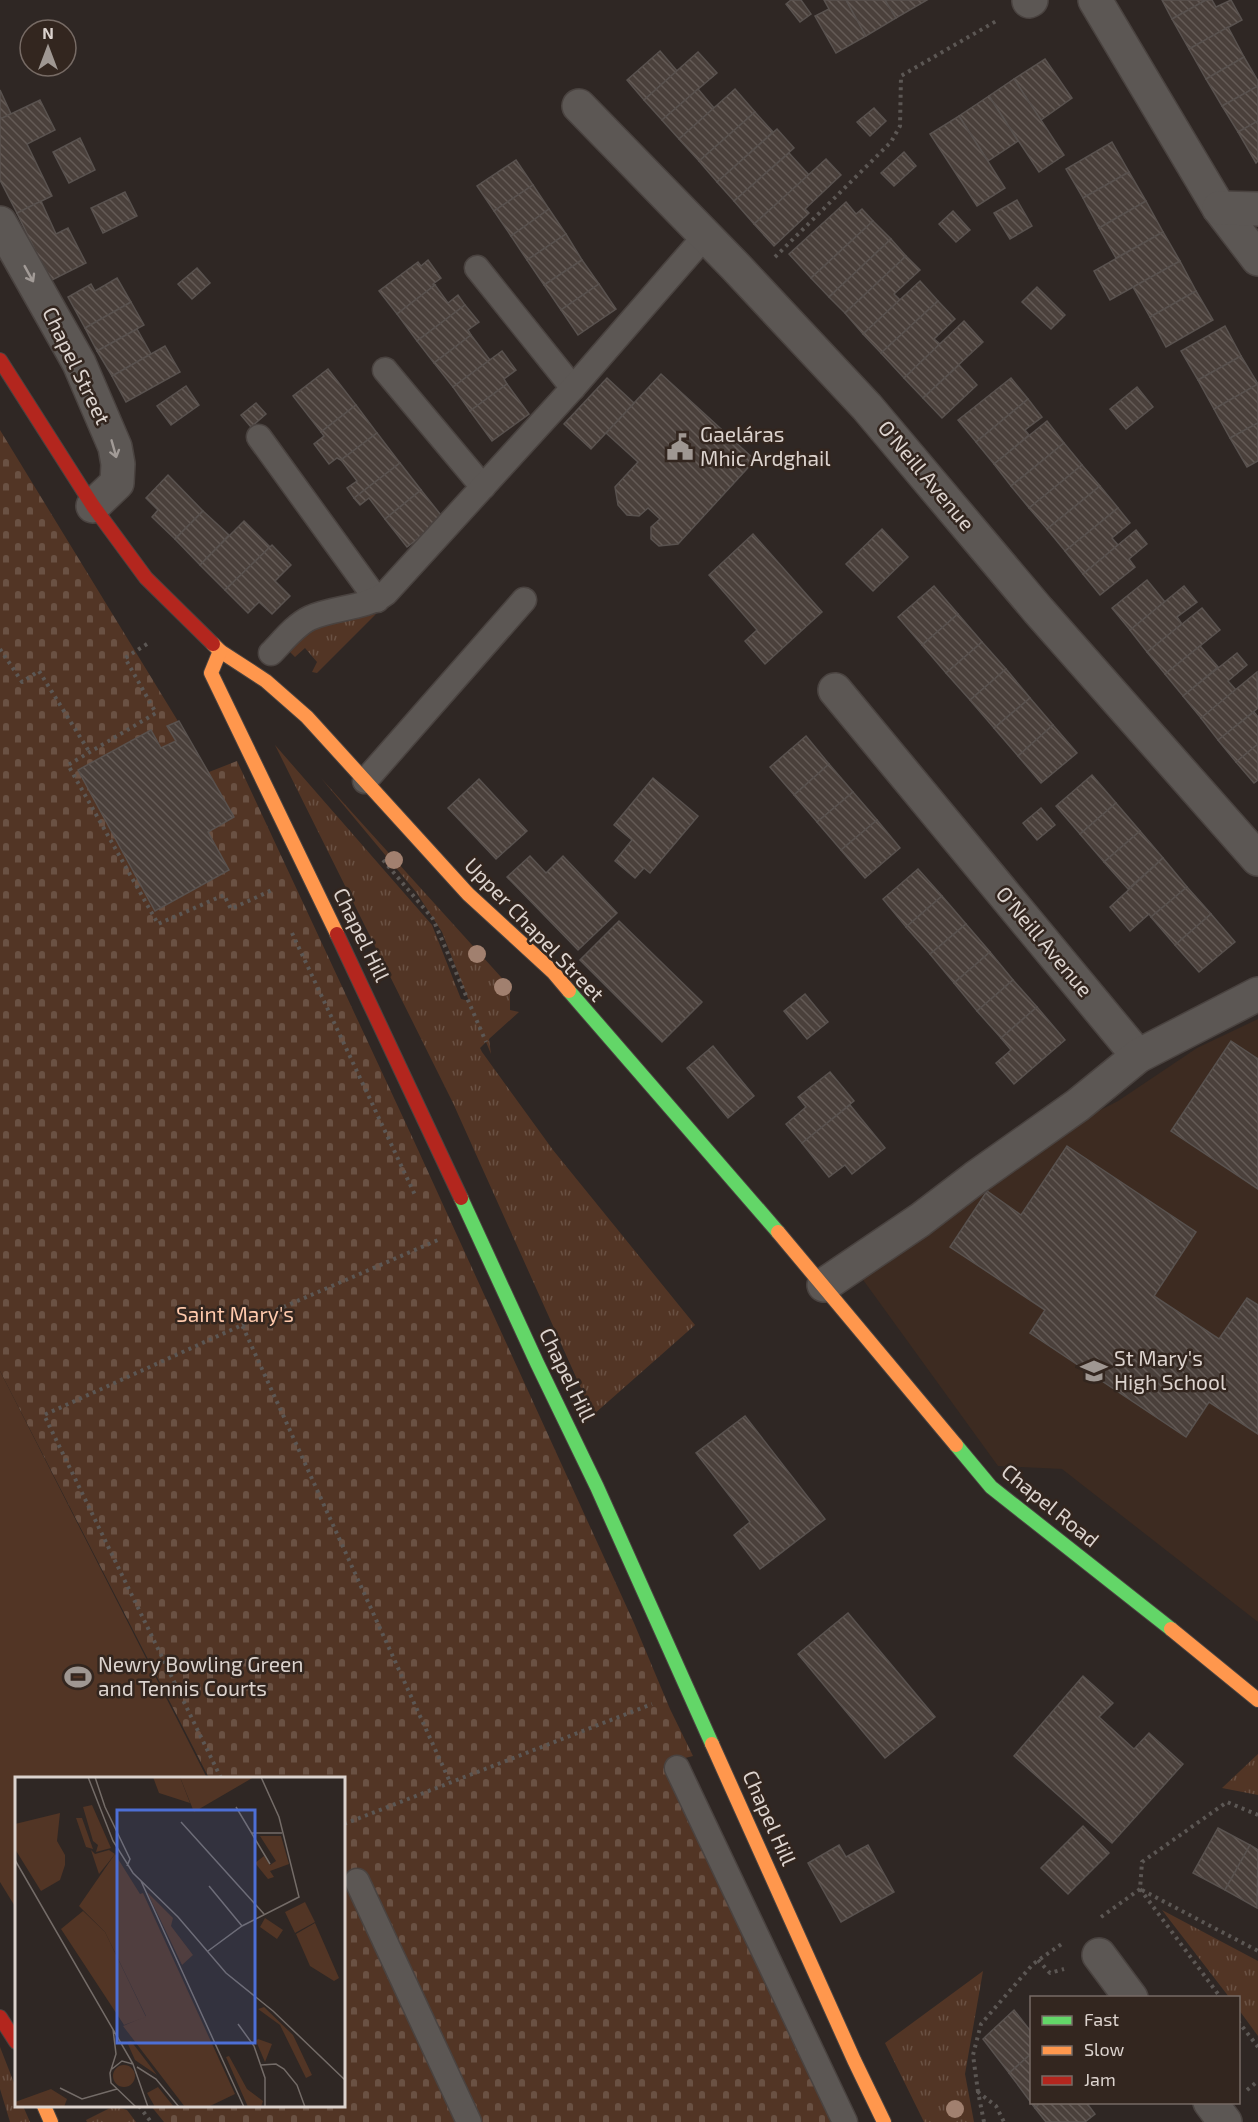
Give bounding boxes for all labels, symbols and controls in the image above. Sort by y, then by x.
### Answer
north arrow [18,18,78,78]
text: N [42,23,54,42]
one-way arrow [24,265,35,283]
street label: Chapel Street [38,302,117,428]
street label: O'Neill Avenue [874,415,981,535]
place label: Gaeláras Mhic Ardghail [700,421,831,470]
public building icon: Gaeláras Mhic Ardghail [665,432,695,462]
one-way arrow [109,439,120,458]
street label: Upper Chapel Street [460,852,610,1006]
street label: O'Neill Avenue [992,881,1099,1001]
street label: Chapel Hill [329,883,396,986]
park label: Saint Mary's [176,1301,294,1326]
street label: Chapel Hill [535,1323,602,1426]
place label: St Mary's High School [1114,1345,1227,1394]
school or university icon: St Mary's High School [1079,1356,1109,1386]
street label: Chapel Road [997,1458,1105,1552]
place label: Newry Bowling Green and Tennis Courts [98,1651,303,1700]
sports icon: Newry Bowling Green and Tennis Courts [63,1662,93,1692]
street label: Chapel Hill [738,1766,803,1869]
inset map [15,1777,345,2107]
legend [1030,1996,1240,2104]
text: Fast [1084,2008,1119,2030]
text: Slow [1084,2038,1125,2060]
text: Jam [1084,2068,1116,2090]

